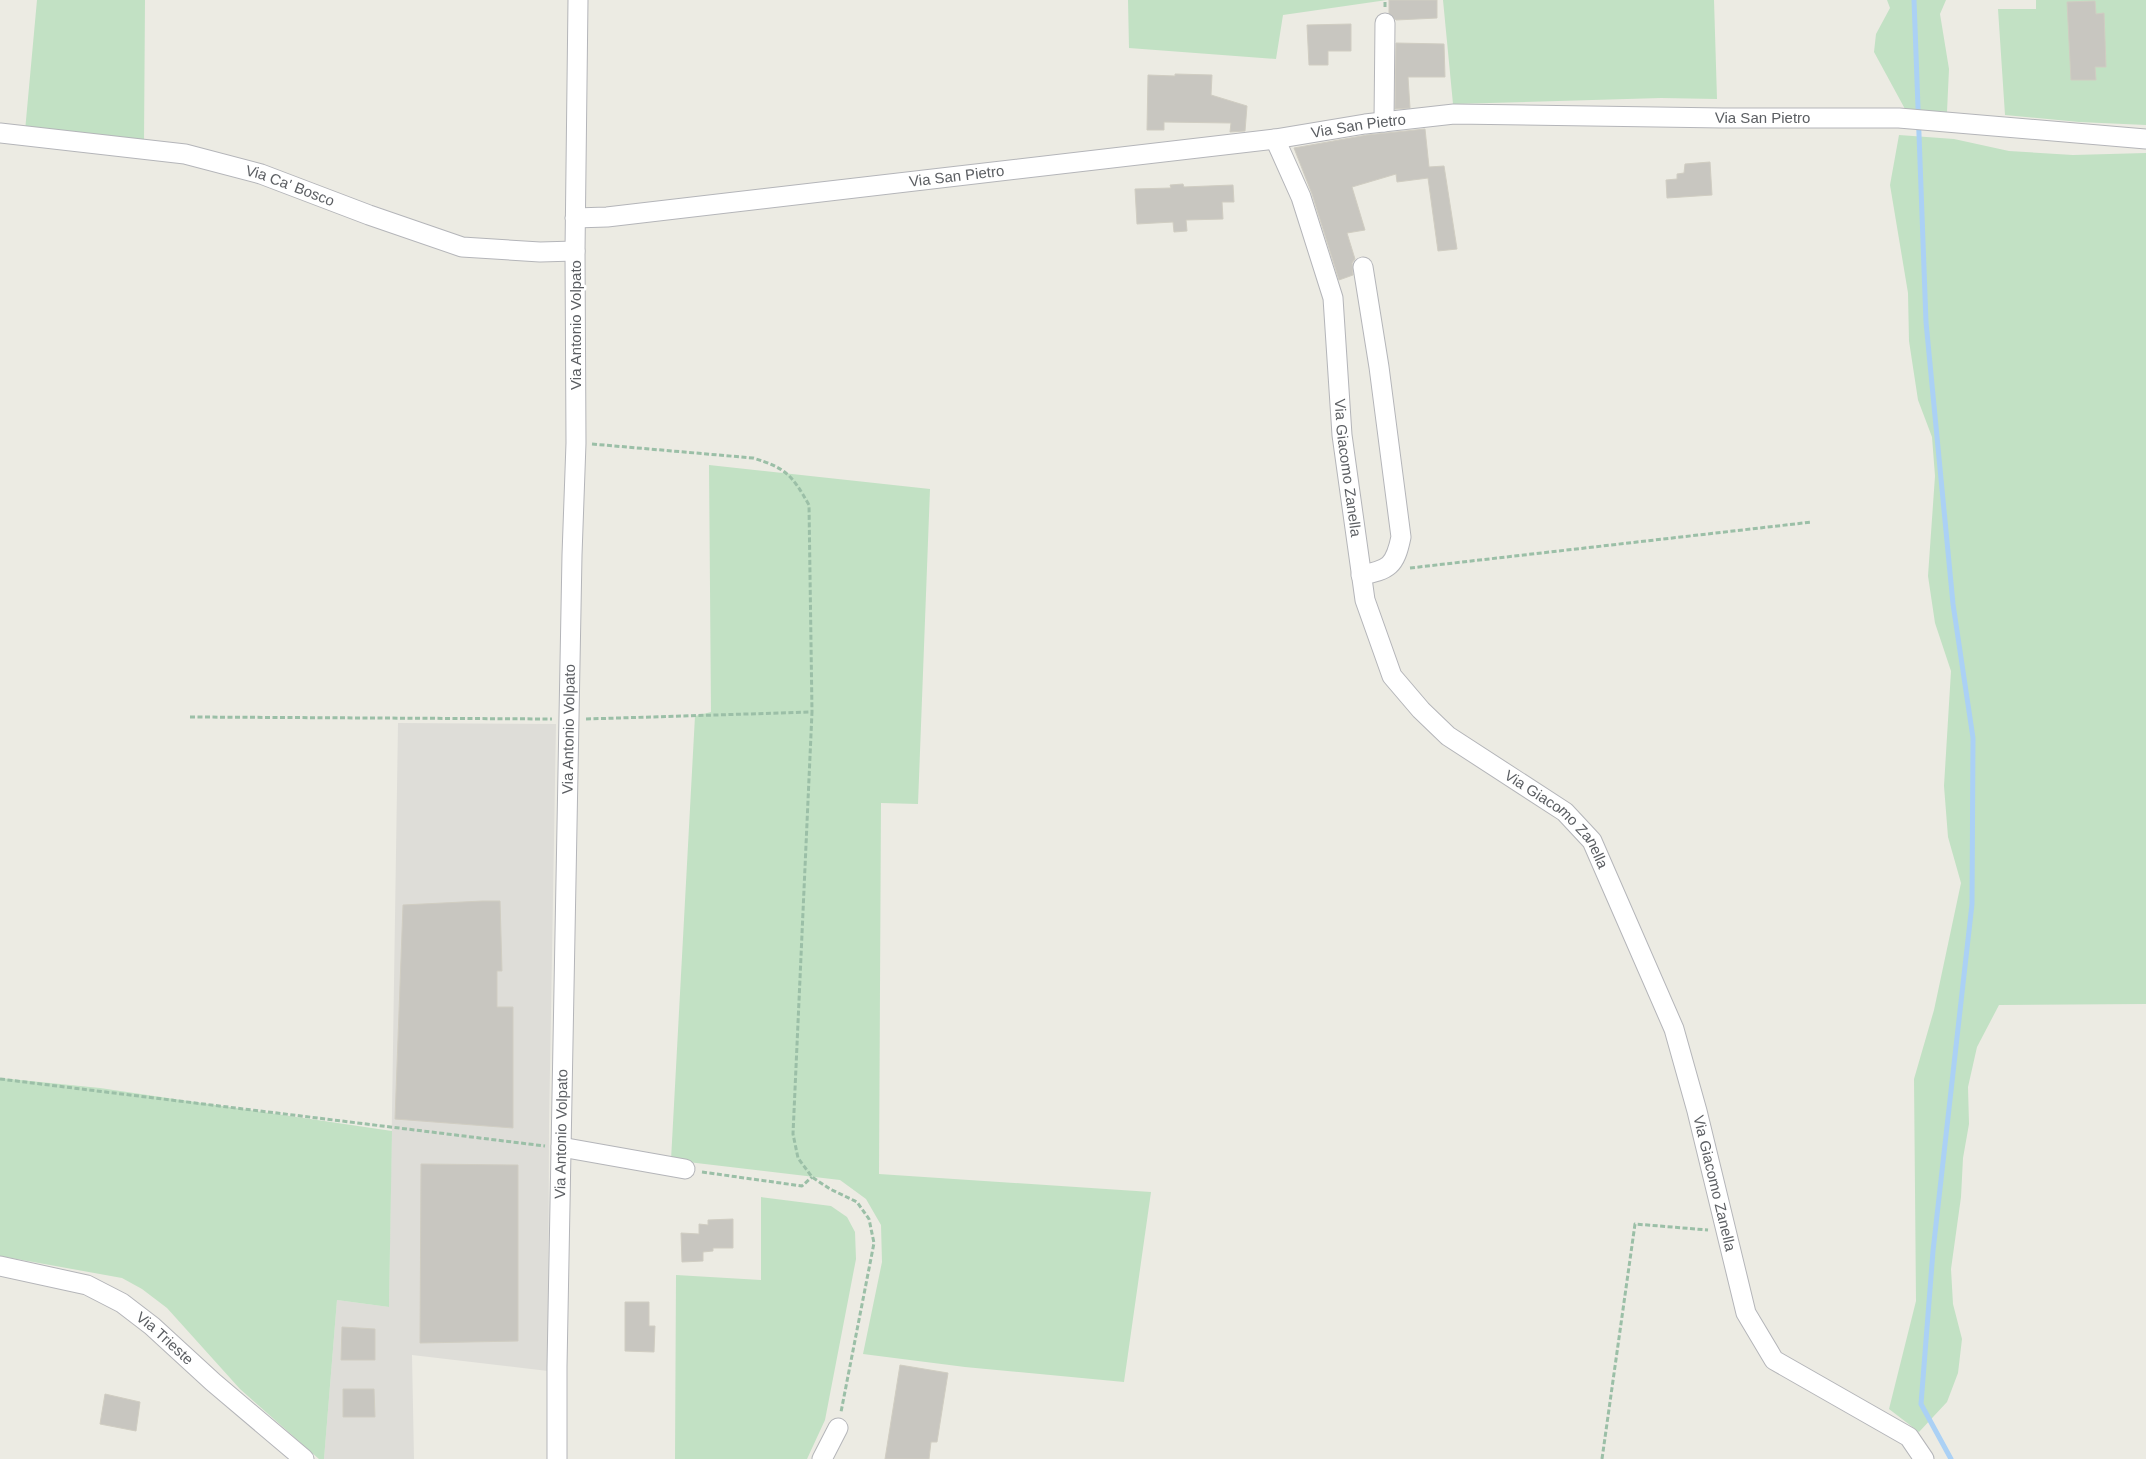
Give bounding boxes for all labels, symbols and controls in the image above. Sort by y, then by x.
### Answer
street label: Via San Pietro [1715,109,1810,126]
street label: Via San Pietro [1310,110,1407,141]
street label: Via Ca' Bosco [244,161,337,209]
street label: Via San Pietro [908,162,1005,190]
street label: Via Antonio Volpato [567,260,584,390]
street label: Via Giacomo Zanella [1332,398,1365,538]
street label: Via Antonio Volpato [559,664,578,794]
street label: Via Giacomo Zanella [1502,766,1612,872]
street label: Via Antonio Volpato [551,1069,571,1199]
street label: Via Giacomo Zanella [1690,1114,1740,1253]
street label: Via Trieste [133,1308,197,1368]

